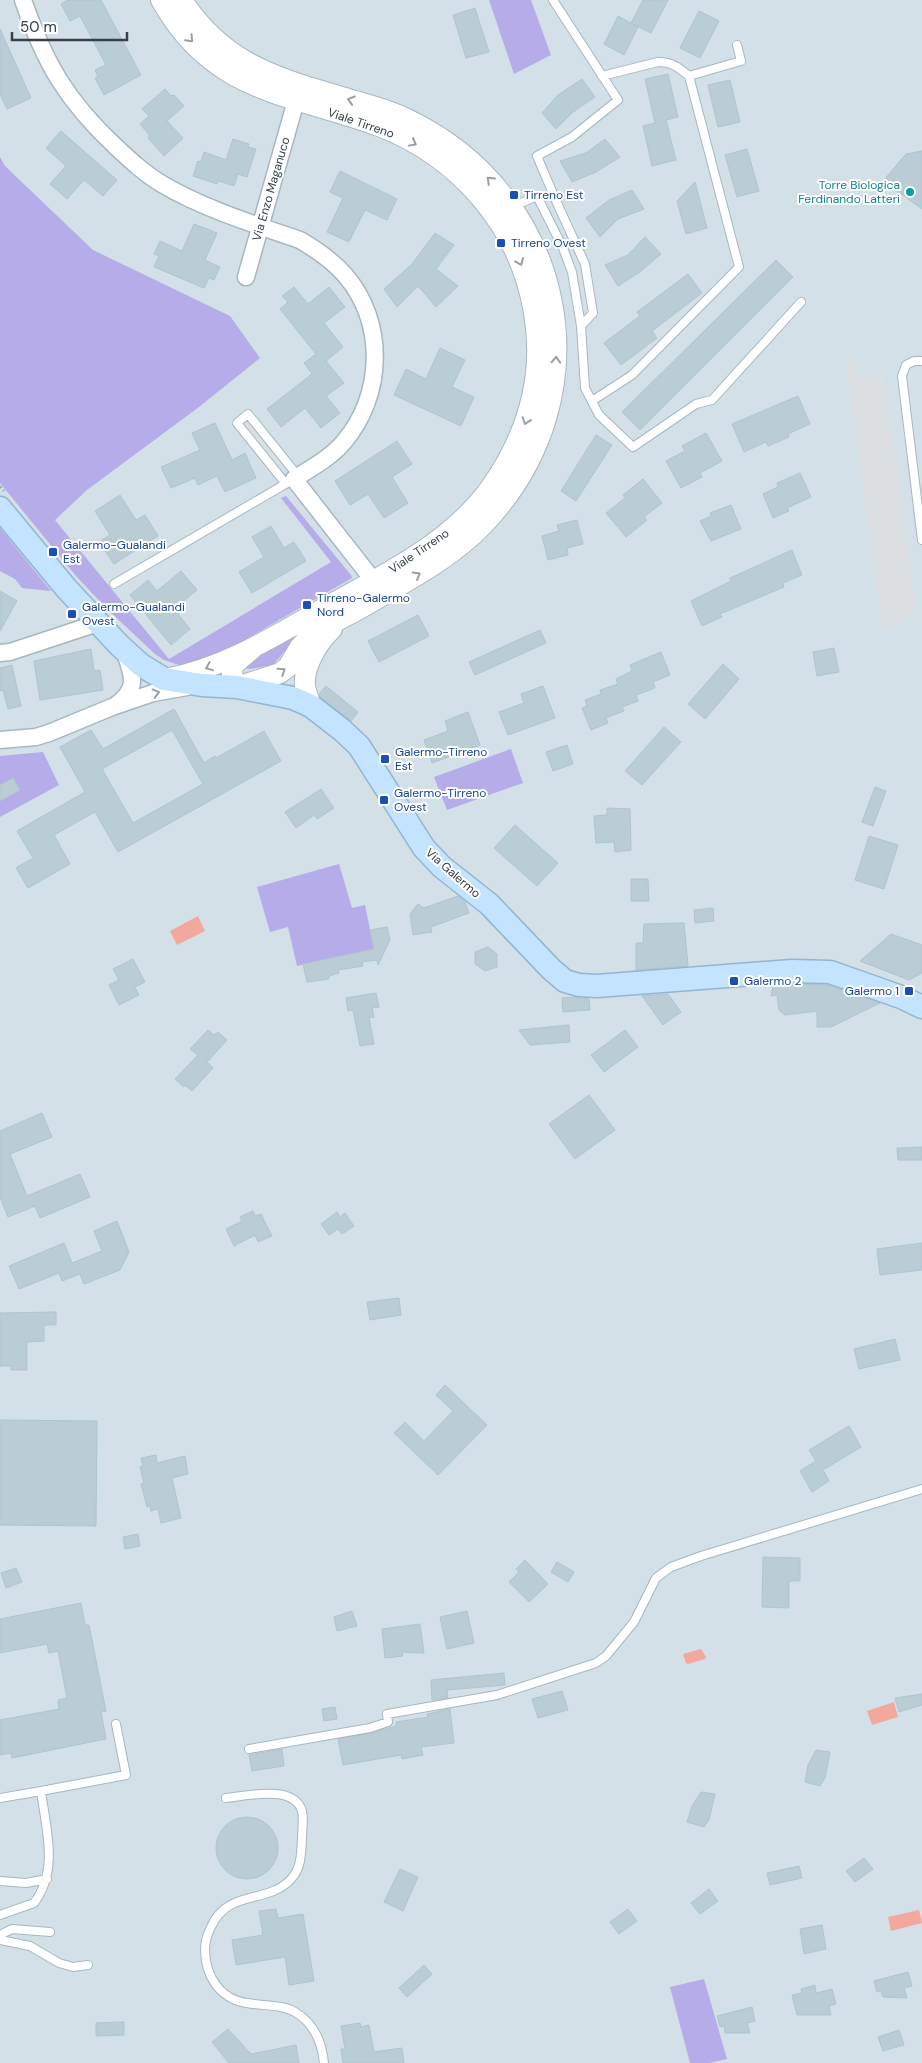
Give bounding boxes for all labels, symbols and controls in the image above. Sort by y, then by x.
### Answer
scale bar [12,10,128,42]
text: 50 m [20,17,57,37]
one-way arrow [184,34,193,43]
one-way arrow [348,95,356,105]
street label: Viale Tirreno [326,104,396,142]
street label: Via Enzo Maganuco [248,135,294,243]
one-way arrow [408,137,417,147]
one-way arrow [486,177,495,186]
place label: Torre Biologica Ferdinando Latteri [798,177,900,207]
marker: Torre Biologica Ferdinando Latteri [904,186,916,198]
place label: Tirreno Est [524,187,584,203]
marker: Tirreno Est [508,189,520,201]
place label: Tirreno Ovest [511,235,586,251]
marker: Tirreno Ovest [495,237,507,249]
one-way arrow [514,257,524,265]
one-way arrow [550,356,561,364]
one-way arrow [522,416,532,424]
street label: Viale Tirreno [386,525,452,577]
place label: Galermo-Gualandi Est [63,537,166,567]
marker: Galermo-Gualandi Est [47,546,59,558]
one-way arrow [412,571,421,581]
place label: Tirreno-Galermo Nord [317,590,410,620]
place label: Galermo-Gualandi Ovest [82,599,185,629]
marker: Tirreno-Galermo Nord [301,599,313,611]
marker: Galermo-Gualandi Ovest [66,608,78,620]
one-way arrow [205,661,214,672]
one-way arrow [277,667,286,677]
one-way arrow [152,689,160,699]
place label: Galermo-Tirreno Est [395,744,487,774]
marker: Galermo-Tirreno Est [379,753,391,765]
place label: Galermo-Tirreno Ovest [394,785,486,815]
marker: Galermo-Tirreno Ovest [378,794,390,806]
street label: Via Galermo [422,845,484,901]
place label: Galermo 2 [744,973,802,989]
marker: Galermo 2 [728,975,740,987]
place label: Galermo 1 [845,983,899,999]
marker: Galermo 1 [903,985,915,997]

